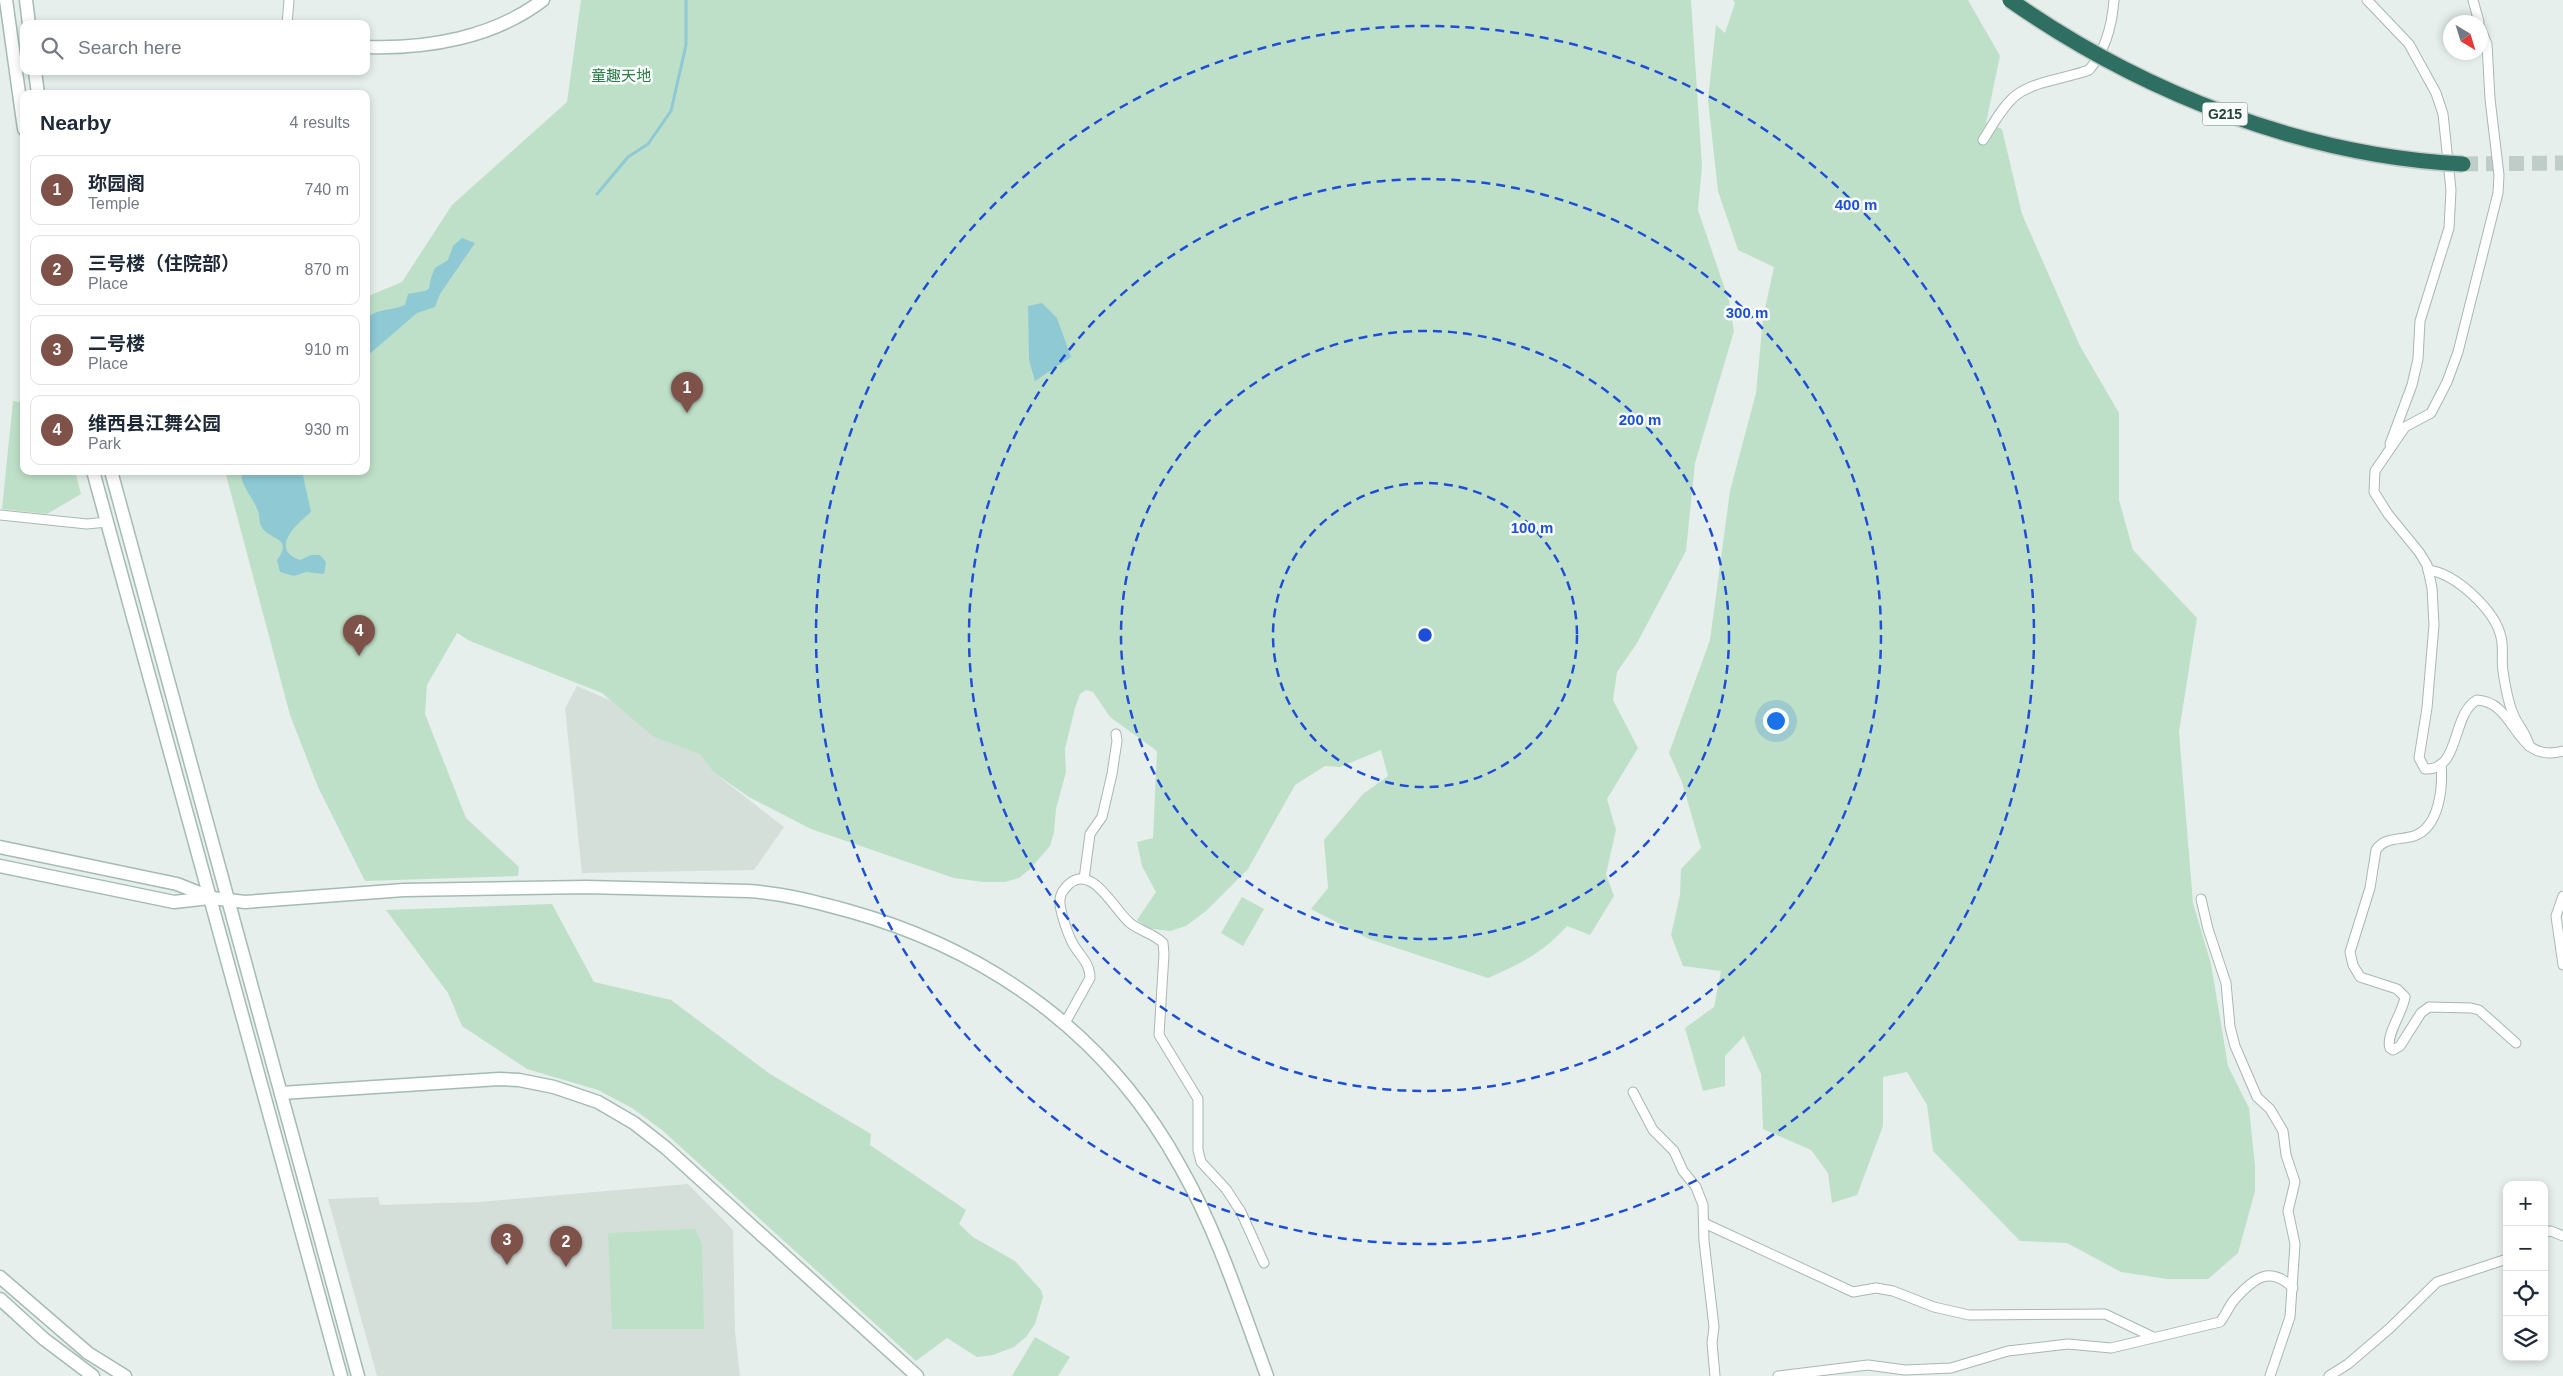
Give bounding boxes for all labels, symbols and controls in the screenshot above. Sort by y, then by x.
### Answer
north arrow [2443,15,2488,60]
search box [20,20,370,75]
icon: search [38,34,66,62]
text: Search here [78,37,182,58]
park label: 童趣天地 [591,67,651,84]
road number: G215 [2202,102,2248,126]
text: Nearby [40,111,111,134]
text: 4 results [290,114,350,131]
text: 珎园阁 [88,173,145,194]
text: 1 [53,181,61,198]
text: 740 m [305,181,349,198]
text: Temple [88,195,140,212]
text: 400 m [1835,196,1877,213]
text: 三号楼（住院部） [88,253,240,274]
text: 2 [53,261,61,278]
text: 870 m [305,261,349,278]
text: Place [88,275,128,292]
text: 300 m [1726,304,1768,321]
text: 二号楼 [88,333,145,354]
text: 3 [53,341,61,358]
text: 910 m [305,341,349,358]
text: Place [88,355,128,372]
pin: 1 [671,372,703,413]
text: 200 m [1619,411,1661,428]
text: 维西县江舞公园 [88,413,221,434]
text: 4 [53,421,61,438]
text: 930 m [305,421,349,438]
text: Park [88,435,121,452]
text: 100 m [1511,519,1553,536]
pin: 4 [343,615,375,656]
centre of rings [1416,626,1434,644]
your location [1763,708,1789,734]
map controls [2503,1181,2548,1361]
button: + [2503,1181,2548,1226]
pin: 3 [491,1224,523,1265]
pin: 2 [550,1226,582,1267]
button: − [2503,1226,2548,1271]
button: locate [2503,1271,2548,1316]
button: layers [2503,1316,2548,1361]

